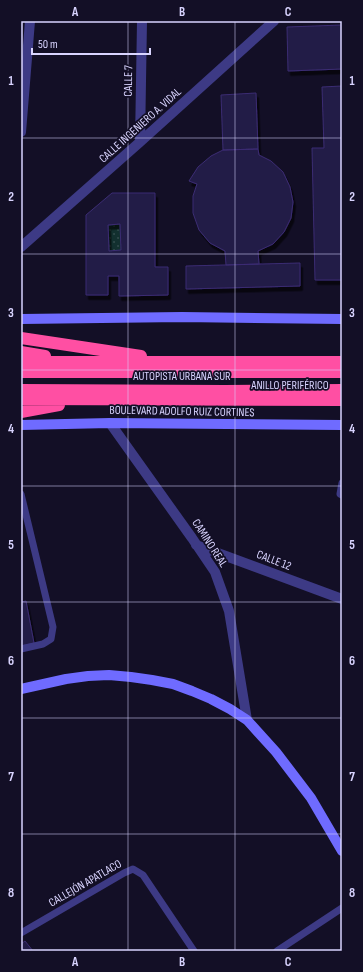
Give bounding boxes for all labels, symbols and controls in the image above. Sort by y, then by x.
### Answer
text: A [71,4,79,20]
text: B [179,4,185,20]
text: C [285,4,292,20]
scale bar [32,30,150,56]
text: 50 m [38,37,58,52]
street label: CALLE 7 [121,65,136,97]
text: 1 [8,73,14,89]
text: 1 [349,73,355,89]
street label: CALLE INGENIERO A. VIDAL [96,84,185,166]
text: 2 [8,189,14,205]
text: 2 [349,189,355,205]
text: 3 [8,305,14,321]
text: 3 [349,305,355,321]
street label: AUTOPISTA URBANA SUR [132,369,231,384]
street label: ANILLO PERIFÉRICO [250,378,329,393]
street label: BOULEVARD ADOLFO RUIZ CORTINES [109,403,255,420]
text: 4 [8,421,14,437]
text: 4 [349,421,355,437]
street label: CAMINO REAL [188,516,231,571]
text: 5 [8,537,14,553]
text: 5 [349,537,355,553]
street label: CALLE 12 [254,547,293,574]
text: 6 [8,653,14,669]
text: 6 [349,653,355,669]
text: 7 [8,769,14,785]
text: 7 [349,769,355,785]
street label: CALLEJÓN APATLACO [46,856,125,910]
text: 8 [8,885,14,901]
text: 8 [349,885,355,901]
text: A [71,954,79,970]
text: B [179,954,185,970]
text: C [285,954,292,970]

